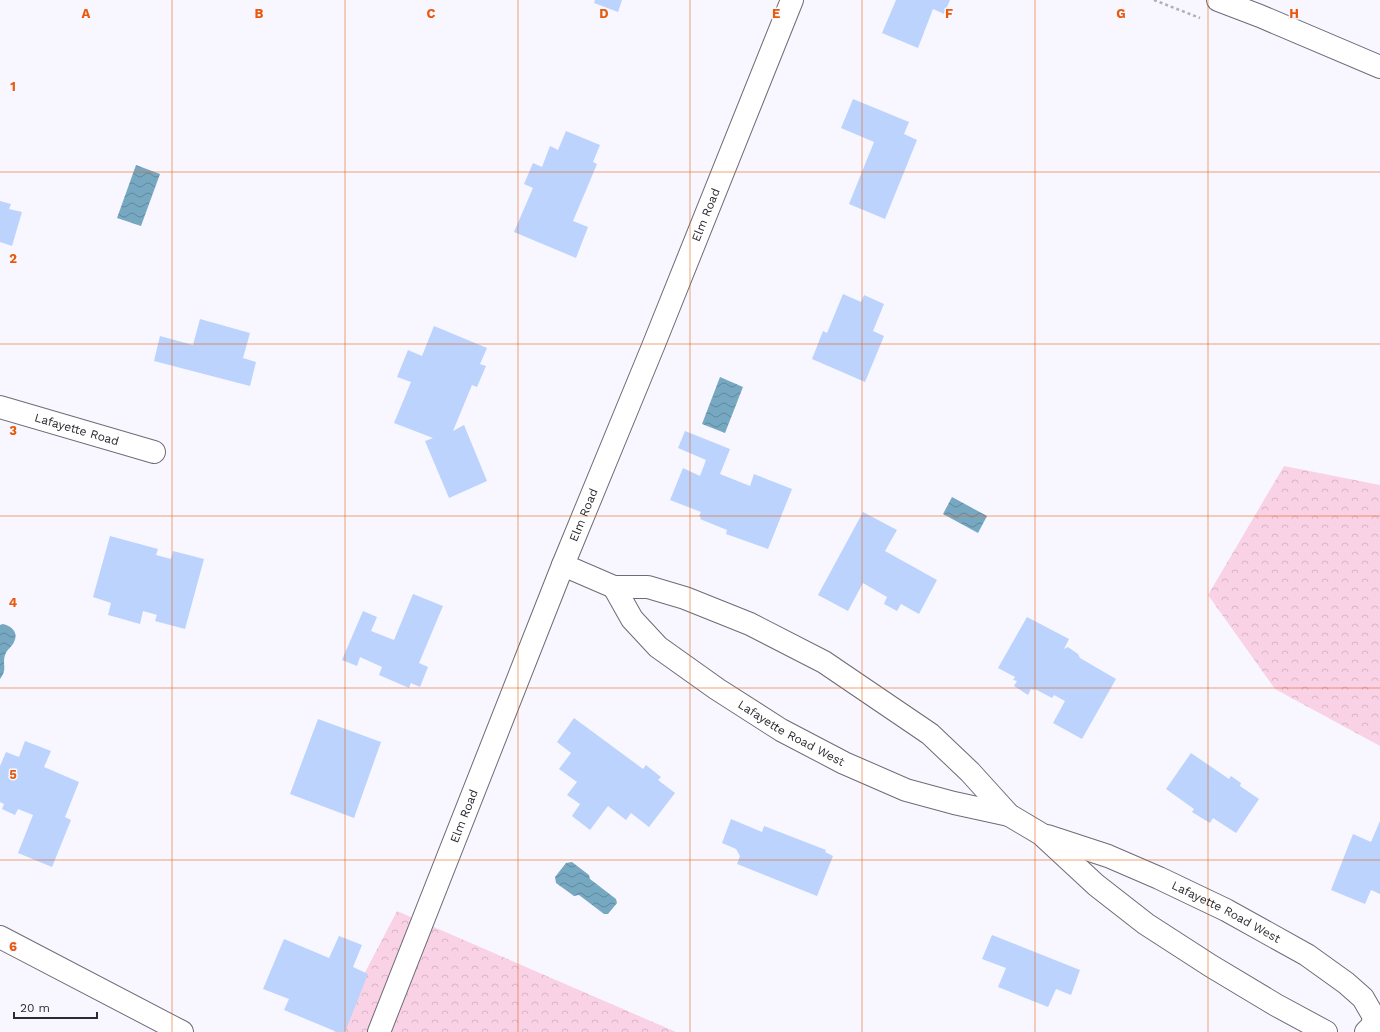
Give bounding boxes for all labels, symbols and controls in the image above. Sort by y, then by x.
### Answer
text: A [82,6,91,21]
text: B [255,6,264,21]
text: C [427,6,436,21]
text: D [599,6,609,21]
text: E [772,6,780,21]
text: F [945,6,953,21]
text: G [1116,6,1126,21]
text: H [1289,6,1299,21]
text: 1 [10,79,16,94]
street label: Elm Road [689,186,723,244]
text: 2 [9,251,17,266]
street label: Lafayette Road [33,410,121,448]
text: 3 [9,423,17,438]
street label: Elm Road [566,486,601,544]
text: 4 [9,595,18,610]
street label: Lafayette Road West [735,697,847,769]
text: 5 [9,767,17,782]
street label: Elm Road [447,787,481,845]
street label: Lafayette Road West [1170,878,1283,946]
text: 6 [9,939,17,954]
scale bar [14,994,97,1020]
text: 20 m [20,1001,50,1015]

